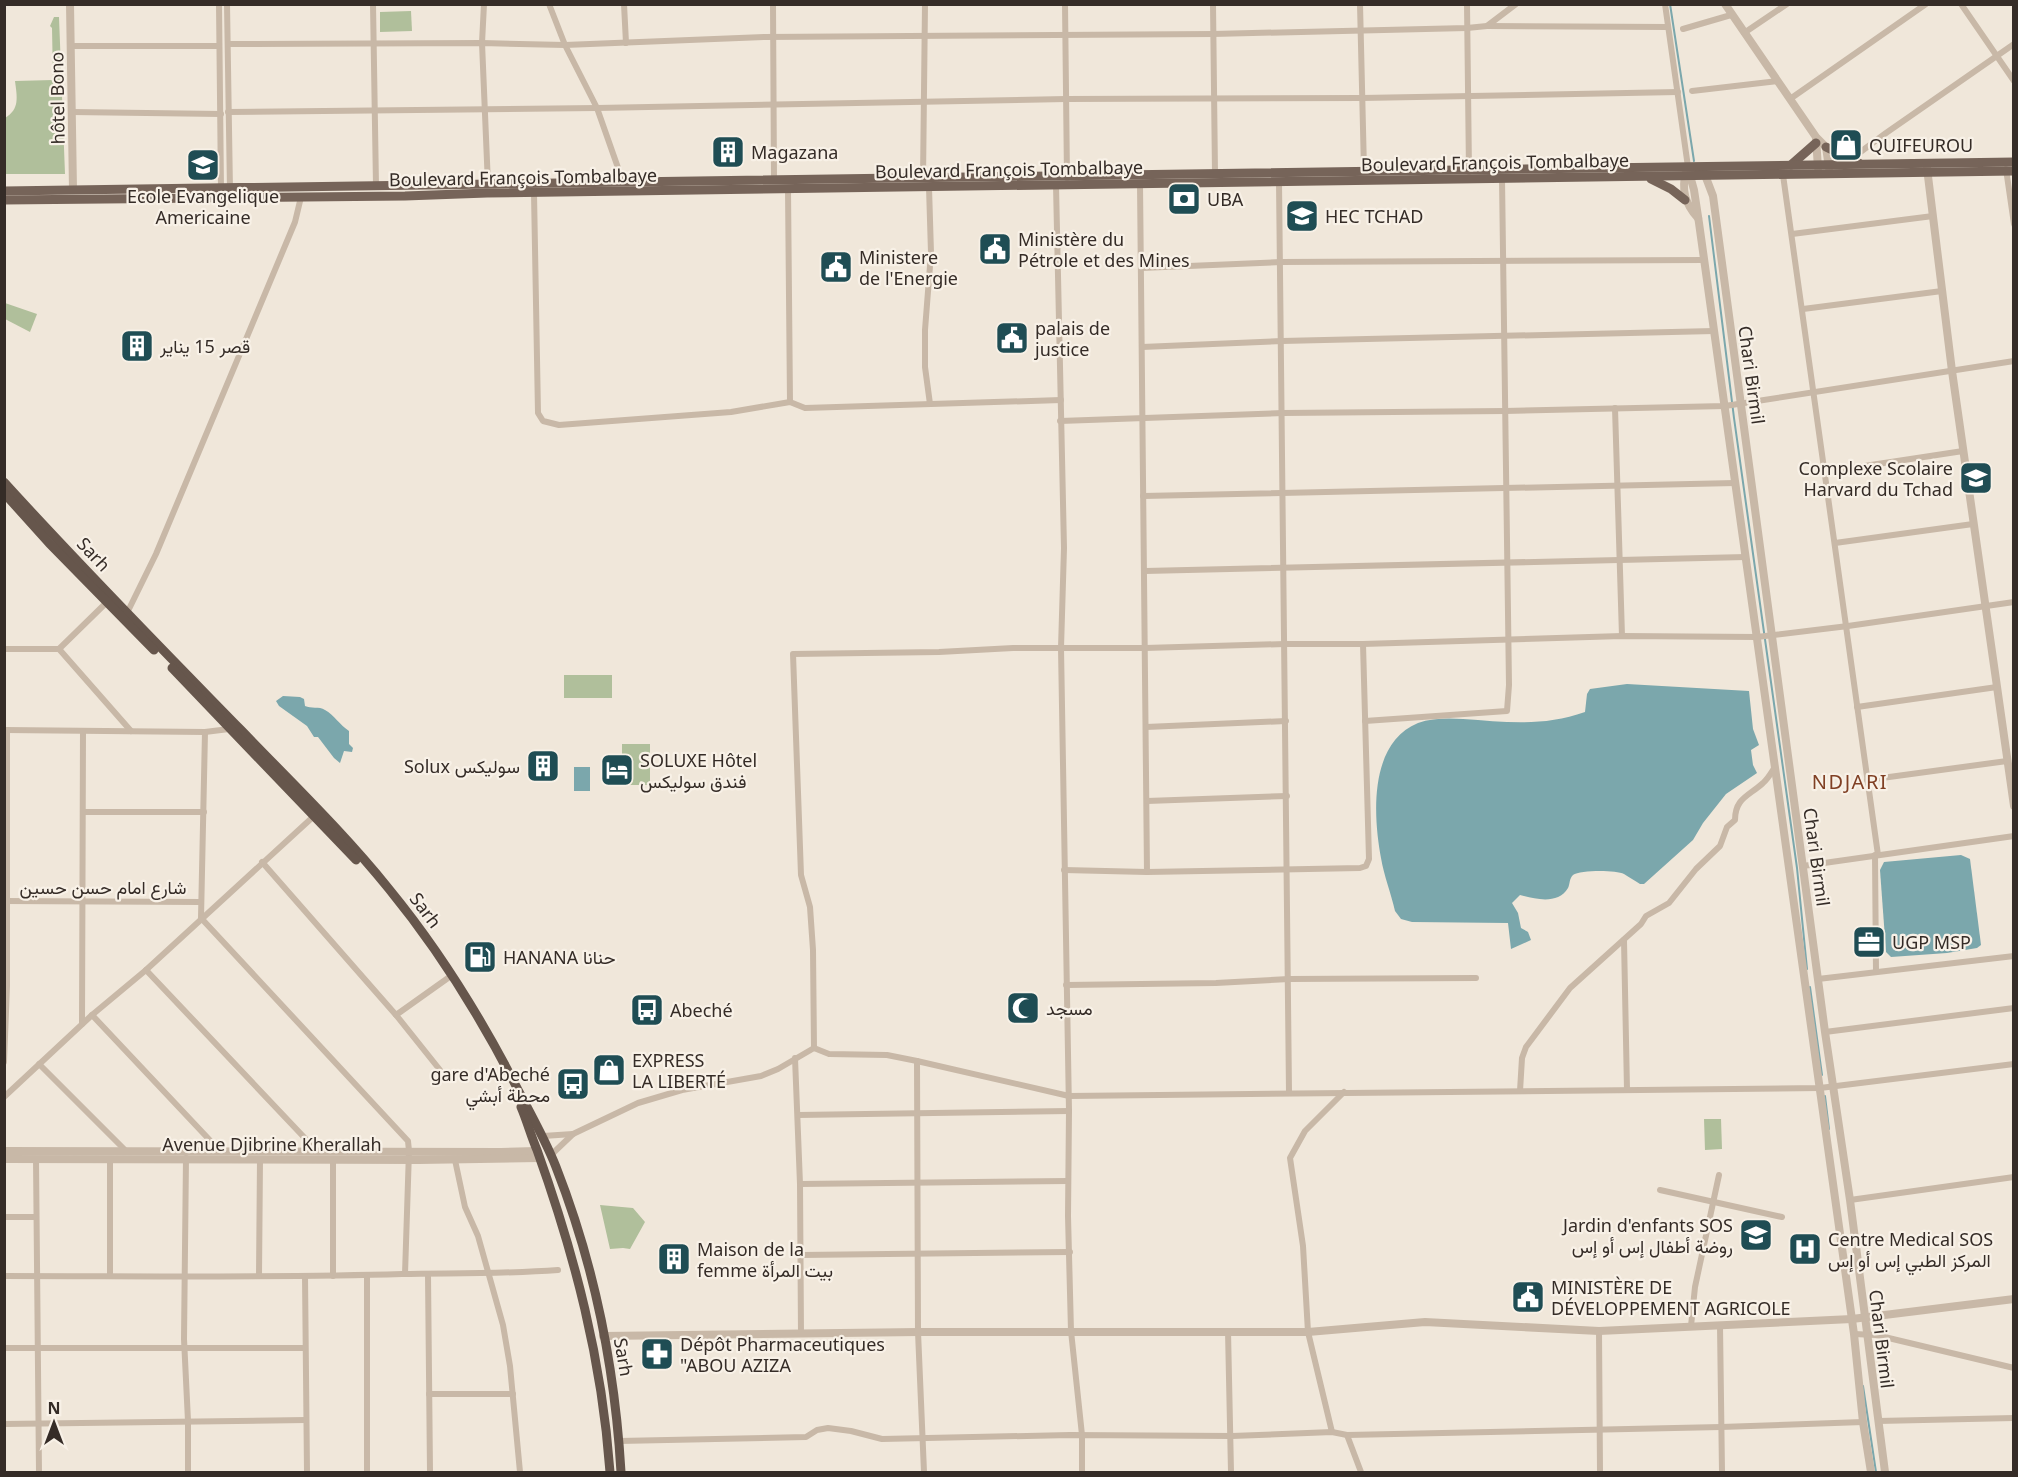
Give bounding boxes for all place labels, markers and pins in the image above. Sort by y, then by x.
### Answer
shop icon: QUIFEUROU [1828,127,1864,163]
place label: QUIFEUROU [1869,133,1973,157]
building icon: Magazana [710,134,746,170]
place label: Magazana [751,140,838,164]
school or university icon: Ecole Evangelique Americaine [185,147,221,183]
bank icon: UBA [1166,181,1202,217]
place label: Ecole Evangelique Americaine [127,184,279,229]
place label: UBA [1207,187,1244,211]
school or university icon: HEC TCHAD [1284,198,1320,234]
place label: HEC TCHAD [1325,204,1423,228]
place label: Ministère du Pétrole et des Mines [1018,227,1190,272]
public building icon: Ministère du Pétrole et des Mines [977,231,1013,267]
place label: Ministere de l'Energie [859,245,958,290]
public building icon: Ministere de l'Energie [818,249,854,285]
place label: palais de justice [1034,316,1110,361]
public building icon: palais de justice [994,320,1030,356]
building icon: قصر 15 يناير [119,328,155,364]
place label: قصر 15 يناير [159,334,250,358]
place label: Complexe Scolaire Harvard du Tchad [1798,456,1953,501]
school or university icon: Complexe Scolaire Harvard du Tchad [1958,460,1994,496]
building icon: Solux سوليكس [525,748,561,784]
place label: SOLUXE Hôtel فندق سوليكس [640,748,757,793]
hotel icon: SOLUXE Hôtel فندق سوليكس [599,752,635,788]
place label: Solux سوليكس [404,754,520,778]
office icon: UGP MSP [1851,924,1887,960]
place label: UGP MSP [1892,930,1971,954]
fuel station icon: HANANA حنانا [462,939,498,975]
place label: HANANA حنانا [503,945,616,969]
mosque icon: مسجد [1005,990,1041,1026]
bus stop icon: Abeché [629,992,665,1028]
place label: مسجد [1046,996,1093,1020]
place label: Abeché [670,998,733,1022]
place label: EXPRESS LA LIBERTÉ [632,1048,726,1093]
shop icon: EXPRESS LA LIBERTÉ [591,1052,627,1088]
place label: gare d'Abeché محطة أبشي [430,1062,550,1111]
bus stop icon: gare d'Abeché محطة أبشي [555,1066,591,1102]
place label: Jardin d'enfants SOS روضة أطفال إس أو إس [1561,1213,1733,1259]
school or university icon: Jardin d'enfants SOS روضة أطفال إس أو إس [1738,1217,1774,1253]
place label: Centre Medical SOS المركز الطبي إس أو إس [1828,1227,1993,1276]
hospital icon: Centre Medical SOS المركز الطبي إس أو إس [1787,1231,1823,1267]
place label: Maison de la femme بيت المرأة [697,1237,833,1282]
building icon: Maison de la femme بيت المرأة [656,1241,692,1277]
place label: MINISTÈRE DE DÉVELOPPEMENT AGRICOLE [1551,1275,1791,1320]
public building icon: MINISTÈRE DE DÉVELOPPEMENT AGRICOLE [1510,1279,1546,1315]
place label: Dépôt Pharmaceutiques "ABOU AZIZA [680,1332,885,1377]
pharmacy icon: Dépôt Pharmaceutiques "ABOU AZIZA [639,1336,675,1372]

